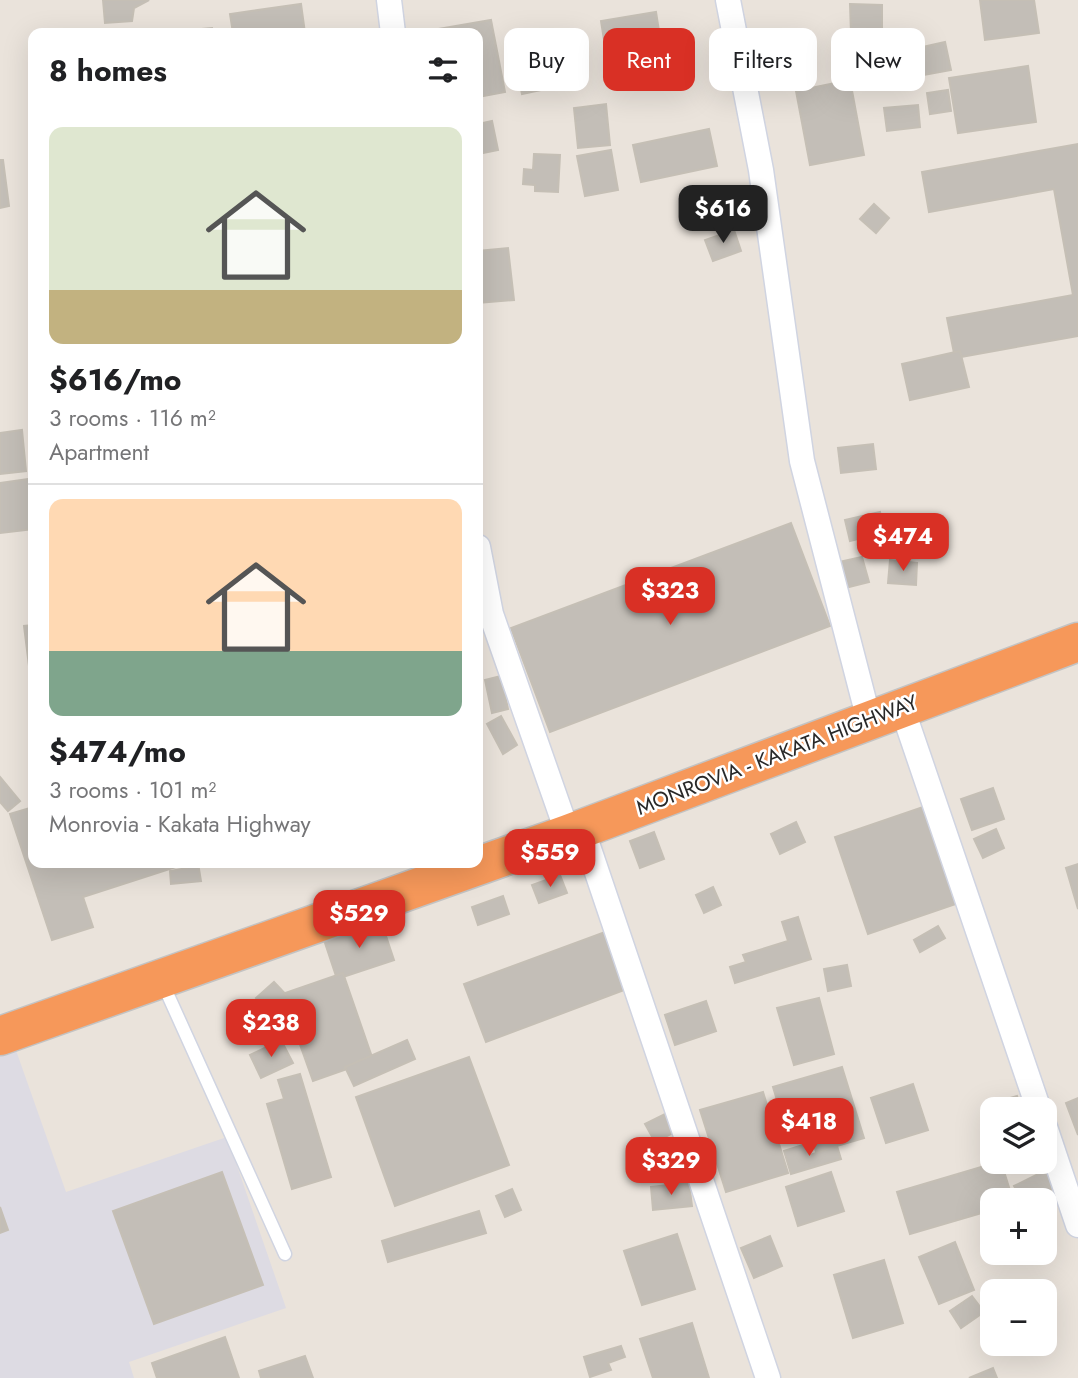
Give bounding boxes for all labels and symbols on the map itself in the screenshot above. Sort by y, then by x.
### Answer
pin: $616 [682,186,764,245]
pin: $474 [862,514,944,573]
pin: $323 [629,568,711,627]
street label: MONROVIA - KAKATA HIGHWAY [632,687,922,823]
pin: $559 [509,830,591,889]
pin: $529 [318,890,400,950]
pin: $238 [230,1000,312,1059]
pin: $418 [768,1098,850,1158]
pin: $329 [630,1138,712,1197]

